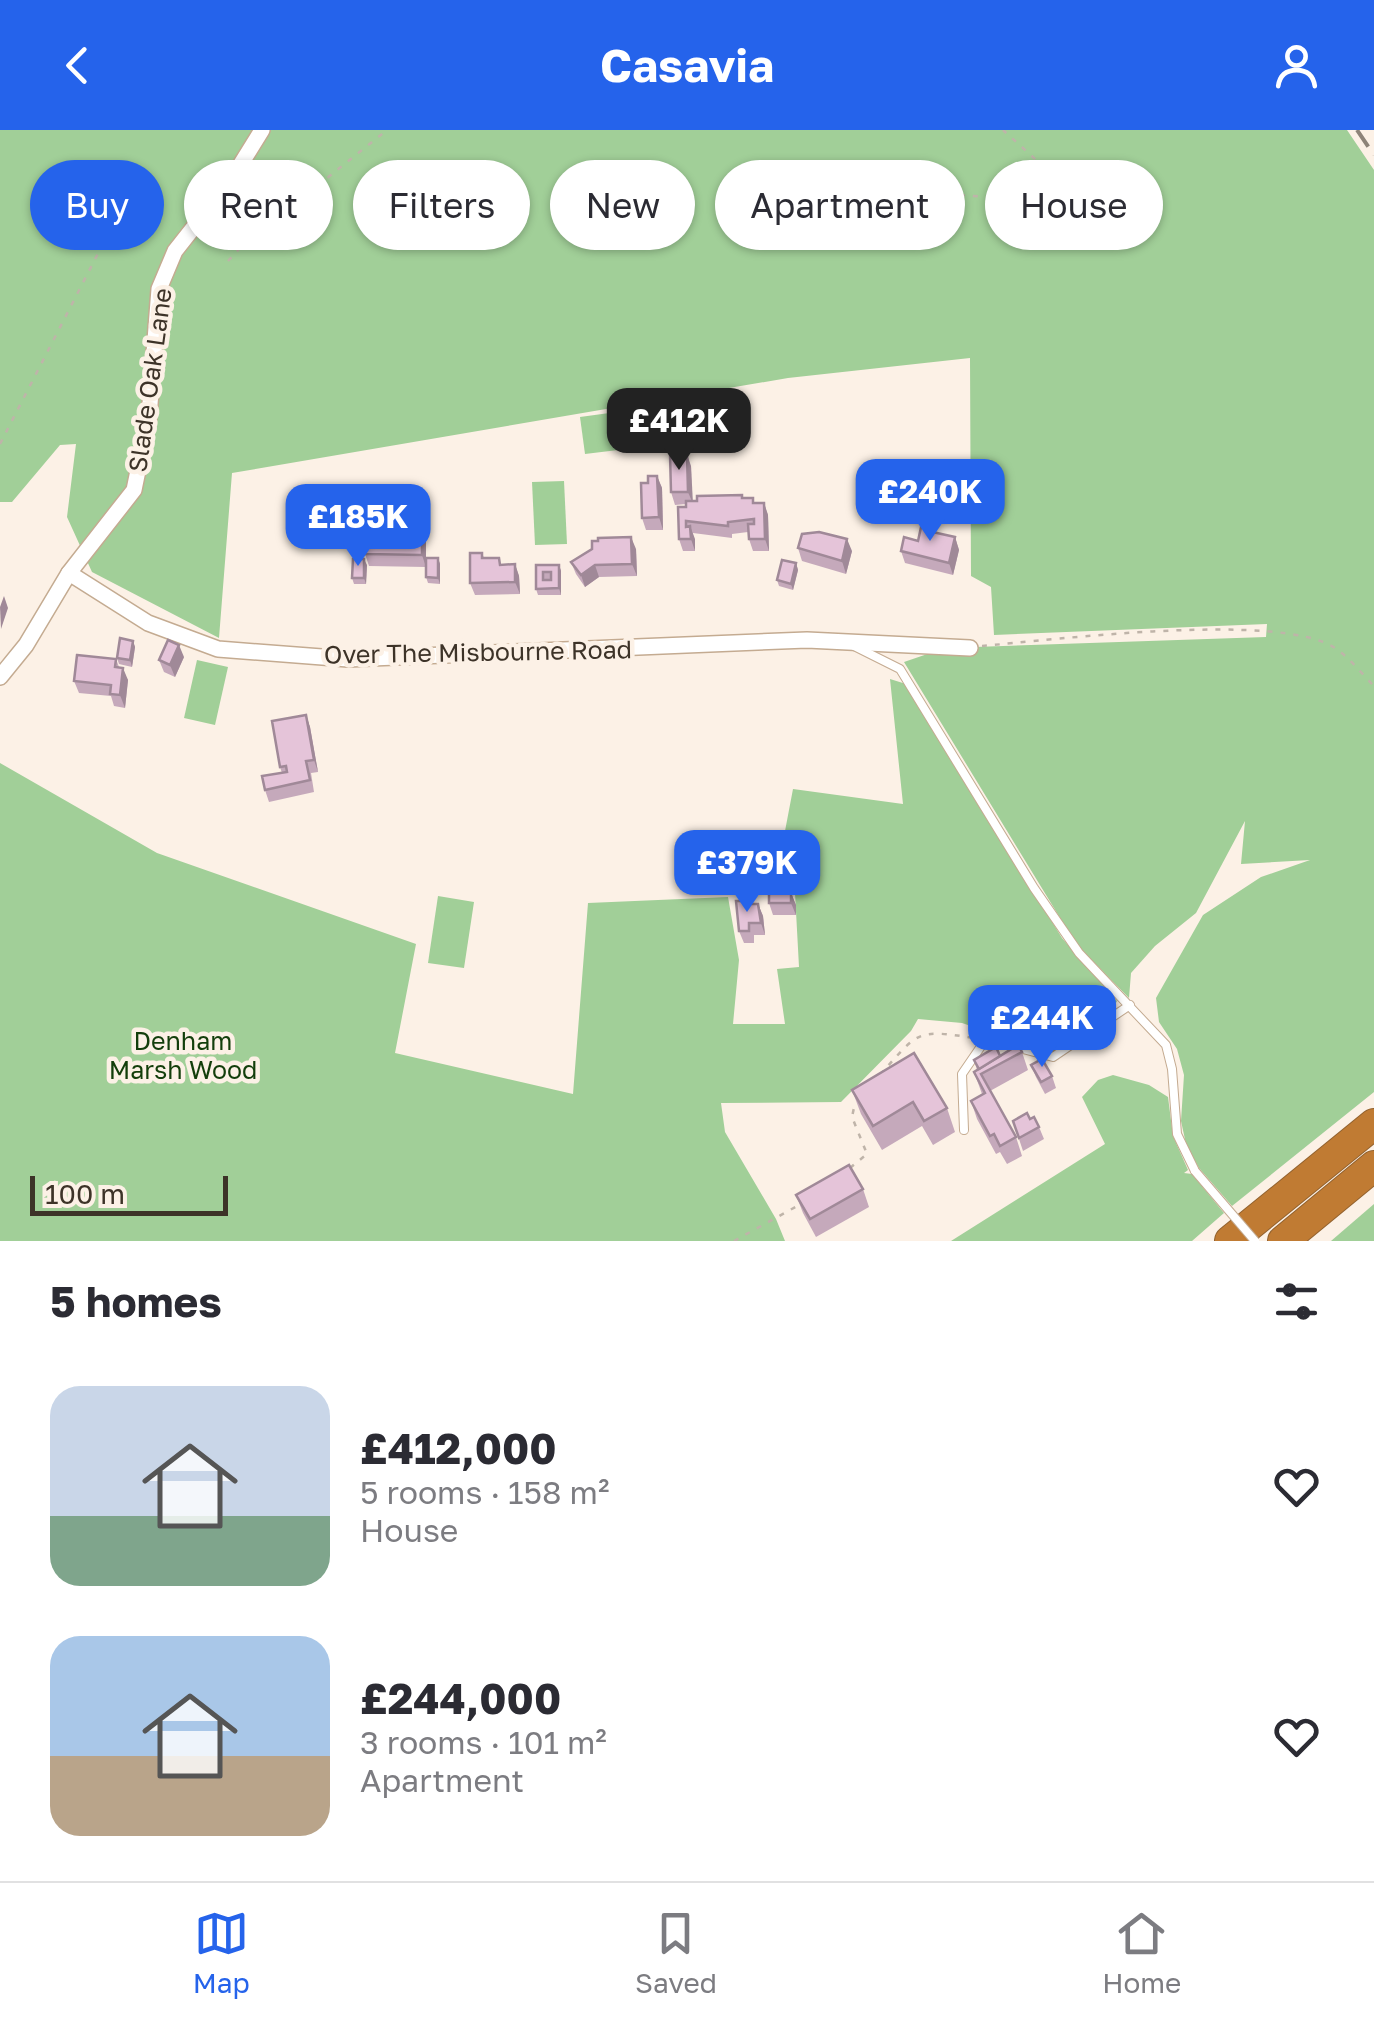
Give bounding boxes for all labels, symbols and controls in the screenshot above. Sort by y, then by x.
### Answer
icon: back [50,38,105,93]
text: Casavia [600,38,774,92]
icon: person [1269,38,1324,93]
chip: Buy [30,160,164,250]
chip: Rent [184,160,333,250]
chip: Filters [353,160,530,250]
chip: New [550,160,695,250]
chip: Apartment [715,160,965,250]
chip: House [985,160,1163,250]
street label: Slade Oak Lane [121,286,178,474]
pin: £412K [609,388,749,473]
text: £412K [629,401,729,439]
pin: £240K [860,459,1000,544]
text: £240K [878,472,982,510]
pin: £185K [288,484,428,569]
text: £185K [308,497,408,535]
street label: Over The Misbourne Road [324,633,632,670]
pin: £379K [677,830,817,915]
text: £379K [696,843,798,881]
pin: £244K [972,985,1112,1070]
text: £244K [990,998,1094,1036]
park label: Denham Marsh Wood [109,1025,257,1085]
scale bar [30,1171,228,1216]
text: 100 m [45,1177,125,1210]
icon: filters [1269,1274,1324,1329]
text: 5 homes [50,1276,222,1326]
text: £412,000 [360,1423,557,1473]
icon: home [130,1426,250,1546]
icon: heart [1269,1459,1324,1514]
text: 5 rooms · 158 m² [360,1473,609,1511]
text: House [360,1511,458,1549]
text: £244,000 [360,1673,561,1723]
icon: home [130,1676,250,1796]
icon: heart [1269,1709,1324,1764]
text: 3 rooms · 101 m² [360,1723,607,1761]
text: Apartment [360,1761,524,1799]
tab: Map [193,1906,250,1999]
tab: Saved [635,1906,717,1999]
tab: Home [1102,1906,1181,1999]

